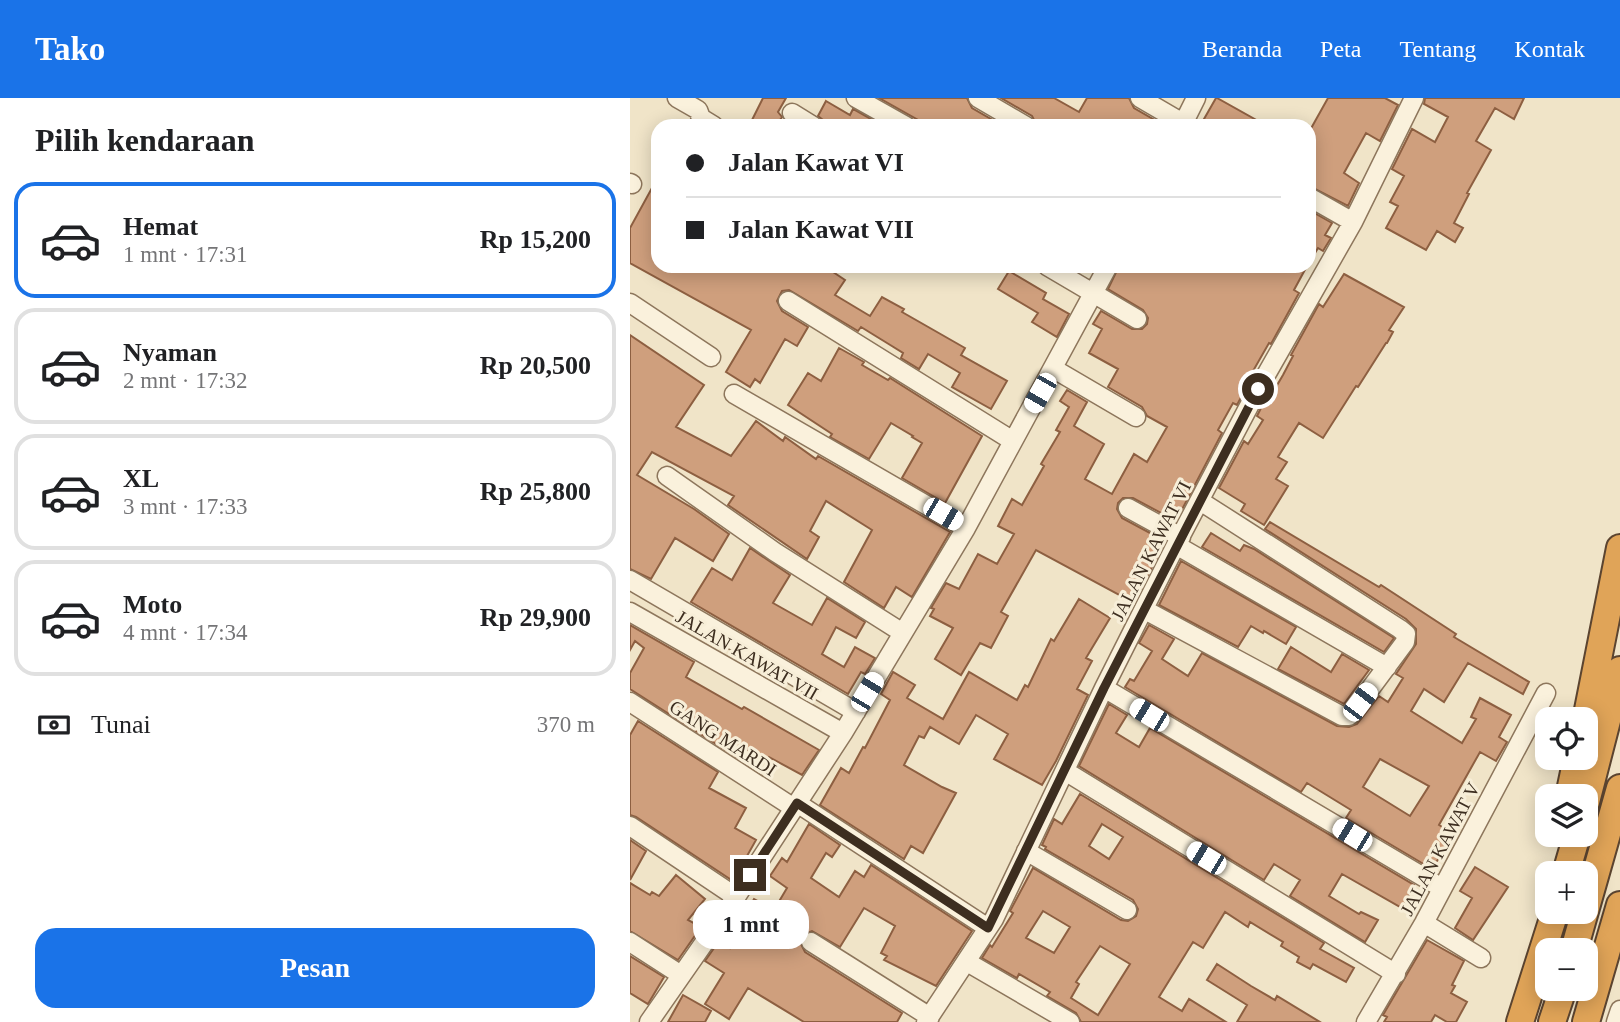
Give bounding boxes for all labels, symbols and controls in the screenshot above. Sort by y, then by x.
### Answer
text: Tako [35,31,105,67]
text: Beranda [1202,36,1282,62]
text: Peta [1320,36,1361,62]
text: Tentang [1399,36,1476,62]
text: Kontak [1514,36,1585,62]
text: Pilih kendaraan [35,122,255,158]
text: Jalan Kawat VI [728,148,904,177]
icon: car [39,209,102,272]
text: Hemat [123,212,198,241]
text: Jalan Kawat VII [728,215,914,244]
text: Rp 15,200 [480,225,591,254]
text: 1 mnt · 17:31 [123,242,248,267]
icon: car [39,335,102,398]
text: Nyaman [123,338,217,367]
text: Rp 20,500 [480,351,591,380]
text: 2 mnt · 17:32 [123,368,248,393]
car [1021,370,1060,416]
route start [1242,373,1274,405]
icon: car [39,461,102,524]
text: XL [123,464,159,493]
text: Rp 25,800 [480,477,591,506]
street label: JALAN KAWAT VI [1107,478,1195,624]
text: 3 mnt · 17:33 [123,494,248,519]
car [920,494,967,534]
icon: car [39,587,102,650]
text: Moto [123,590,182,619]
text: Rp 29,900 [480,603,591,632]
street label: JALAN KAWAT VII [672,606,822,704]
text: 4 mnt · 17:34 [123,620,248,645]
car [848,669,887,715]
car [1339,679,1382,725]
car [1126,695,1173,735]
street label: GANG MARDI [666,696,780,780]
icon: cash [35,706,73,744]
map controls [1535,707,1598,1001]
button: locate [1535,707,1598,770]
text: Tunai [91,710,151,739]
text: 370 m [537,712,595,737]
street label: JALAN KAWAT V [1396,779,1484,919]
button: layers [1535,784,1598,847]
car [1329,815,1376,855]
car [1183,838,1230,878]
route end [734,859,766,891]
button: + [1535,861,1598,924]
callout: 1 mnt [692,900,808,948]
text: 1 mnt [723,912,779,937]
button: Pesan [35,928,595,1008]
button: − [1535,938,1598,1001]

